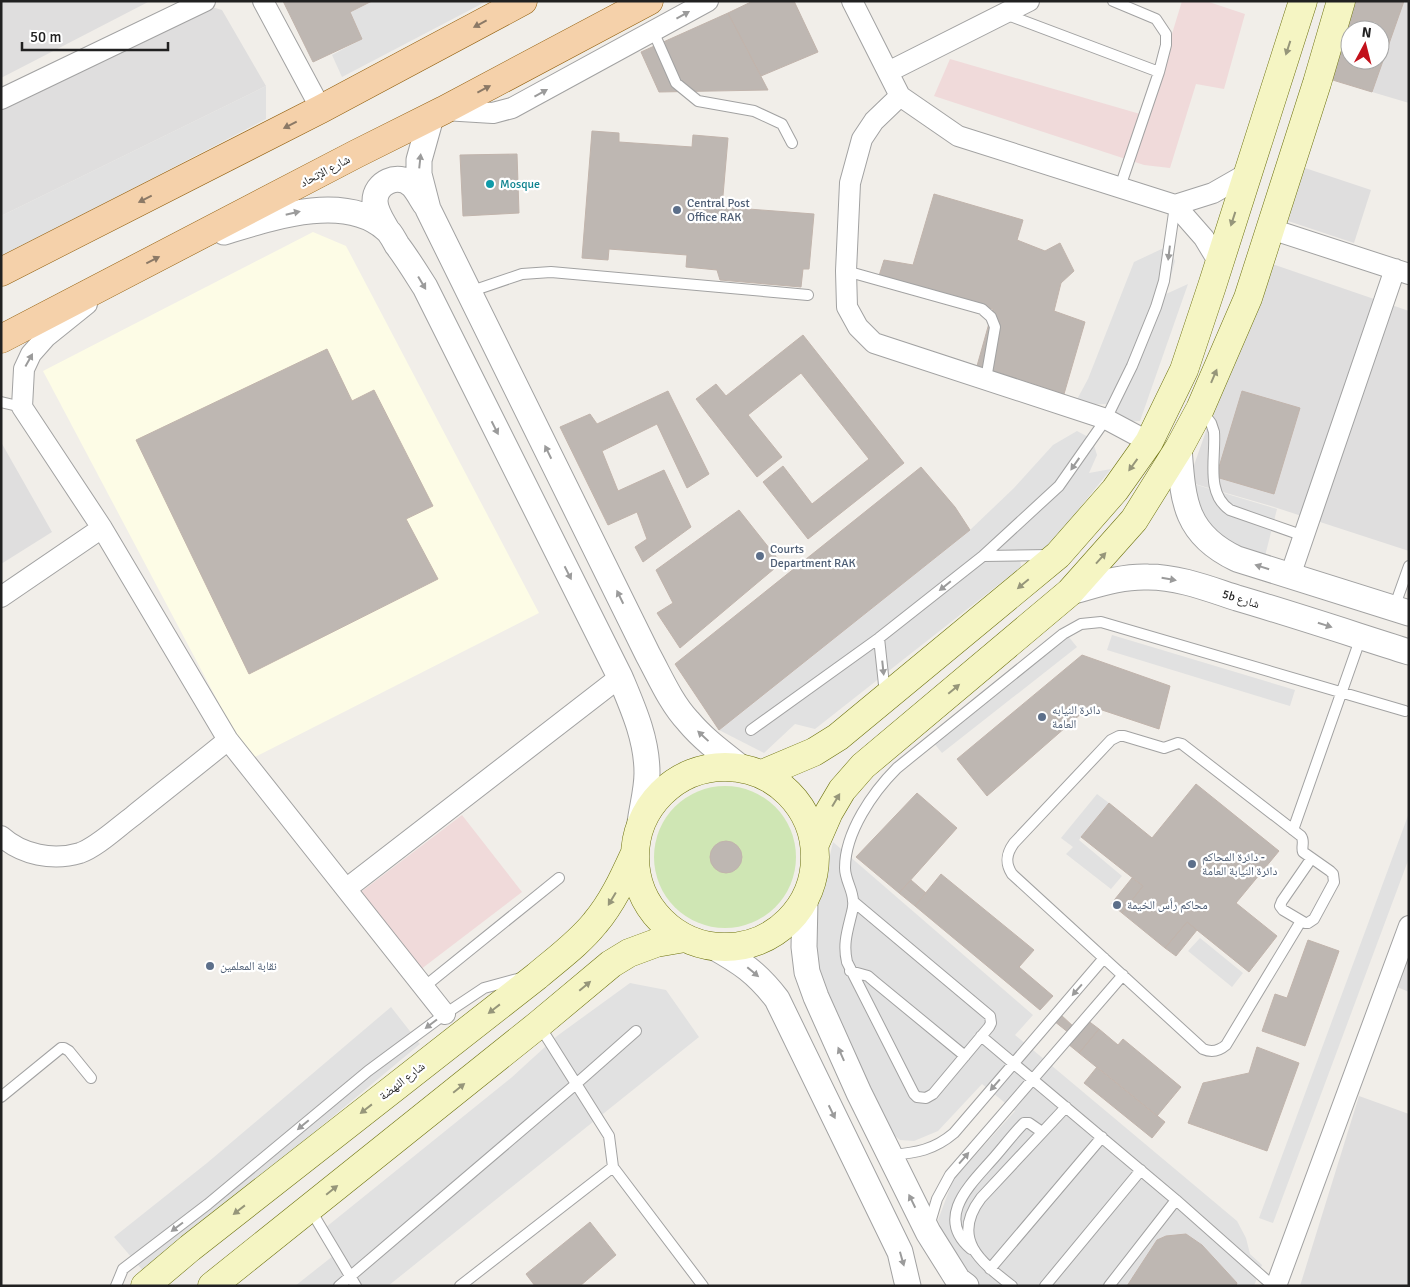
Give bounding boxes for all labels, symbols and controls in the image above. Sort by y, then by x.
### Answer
one-way arrow [676,11,691,19]
scale bar [22,20,169,52]
one-way arrow [472,20,487,28]
north arrow [1340,20,1390,70]
text: N [1361,24,1372,42]
text: 50 m [30,28,61,46]
one-way arrow [1284,40,1292,55]
one-way arrow [477,85,491,93]
one-way arrow [534,89,548,97]
one-way arrow [283,121,297,129]
street label: شارع الإتحاد [298,152,353,191]
one-way arrow [416,153,424,169]
place label: Mosque [500,177,540,192]
marker: Mosque [484,178,496,190]
one-way arrow [138,195,152,203]
place label: Central Post Office RAK [687,196,750,225]
marker: Central Post Office RAK [671,204,683,216]
one-way arrow [285,209,300,217]
one-way arrow [1229,212,1237,227]
one-way arrow [1165,246,1173,262]
one-way arrow [146,256,160,264]
one-way arrow [417,276,426,289]
one-way arrow [25,352,33,367]
one-way arrow [1211,369,1219,383]
one-way arrow [491,421,499,435]
one-way arrow [543,445,551,459]
one-way arrow [1070,457,1080,470]
one-way arrow [1127,458,1138,471]
place label: Courts Department RAK [770,542,856,571]
marker: Courts Department RAK [754,550,766,562]
one-way arrow [1095,552,1107,564]
one-way arrow [1255,562,1270,570]
one-way arrow [564,566,572,580]
one-way arrow [1162,575,1178,583]
one-way arrow [1017,579,1030,590]
one-way arrow [939,580,952,591]
street label: 5b شارع [1220,587,1261,612]
one-way arrow [615,590,624,605]
one-way arrow [1318,621,1333,629]
one-way arrow [879,661,887,677]
one-way arrow [948,683,960,695]
place label: دائرة النيابه العامة [1052,703,1101,732]
marker: دائرة النيابه العامة [1036,711,1048,723]
one-way arrow [697,730,709,742]
one-way arrow [832,793,841,806]
place label: دائرة المحاكم - دائرة النيابة العامة [1202,850,1277,879]
marker: دائرة المحاكم - دائرة النيابة العامة [1186,858,1198,870]
one-way arrow [608,892,617,905]
place label: محاكم رأس الخيمة [1127,898,1208,913]
marker: محاكم رأس الخيمة [1111,899,1123,911]
place label: نقابة المعلمين [220,959,277,974]
marker: نقابة المعلمين [204,960,216,972]
one-way arrow [746,966,758,978]
one-way arrow [578,980,590,992]
one-way arrow [1071,983,1082,996]
one-way arrow [487,1004,501,1014]
one-way arrow [425,1019,438,1030]
one-way arrow [837,1047,845,1061]
street label: شارع النهضة [377,1059,428,1104]
one-way arrow [989,1079,1000,1092]
one-way arrow [452,1083,465,1094]
one-way arrow [360,1104,373,1115]
one-way arrow [829,1105,837,1119]
one-way arrow [297,1119,310,1130]
one-way arrow [958,1152,969,1164]
one-way arrow [325,1184,338,1195]
one-way arrow [908,1193,916,1208]
one-way arrow [232,1204,245,1215]
one-way arrow [171,1222,184,1233]
one-way arrow [898,1252,906,1267]

